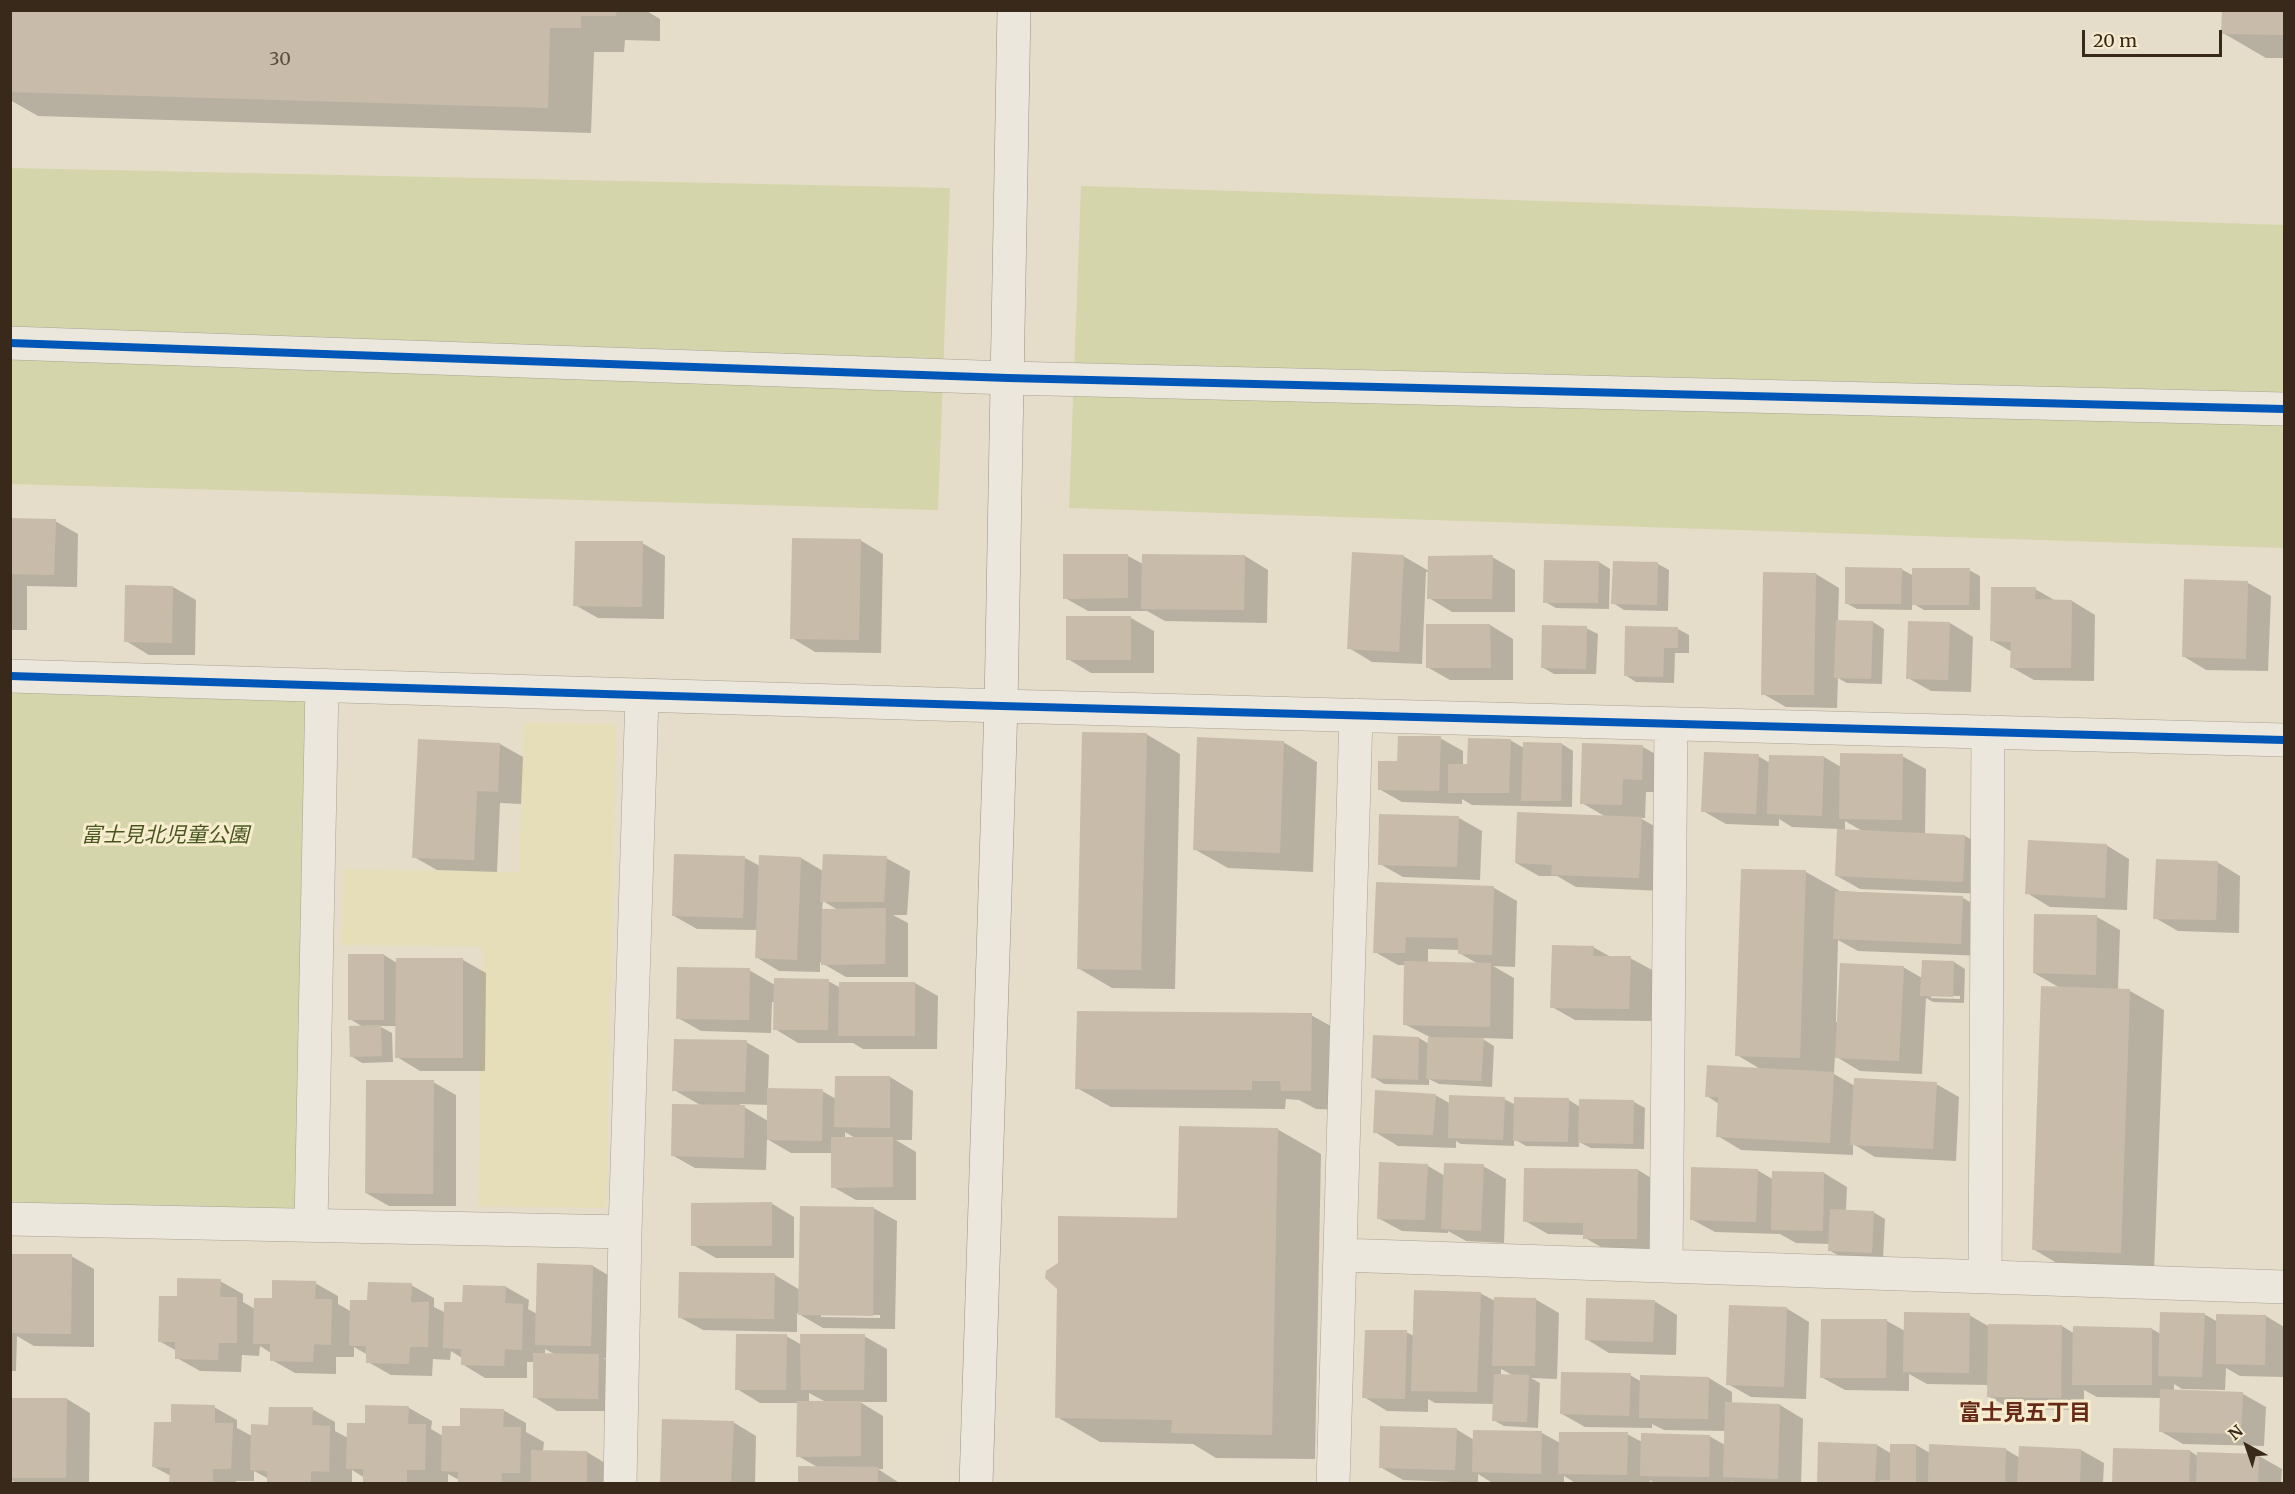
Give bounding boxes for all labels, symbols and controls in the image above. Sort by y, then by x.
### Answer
scale bar [2085,18,2224,56]
text: 20 m [2093,29,2137,52]
house number: 30 [269,49,291,71]
park label: 富士見北児童公園 [81,823,249,849]
district label: 富士見五丁目 [1959,1401,2091,1427]
north arrow [2217,1416,2277,1476]
text: N [2224,1420,2247,1444]

